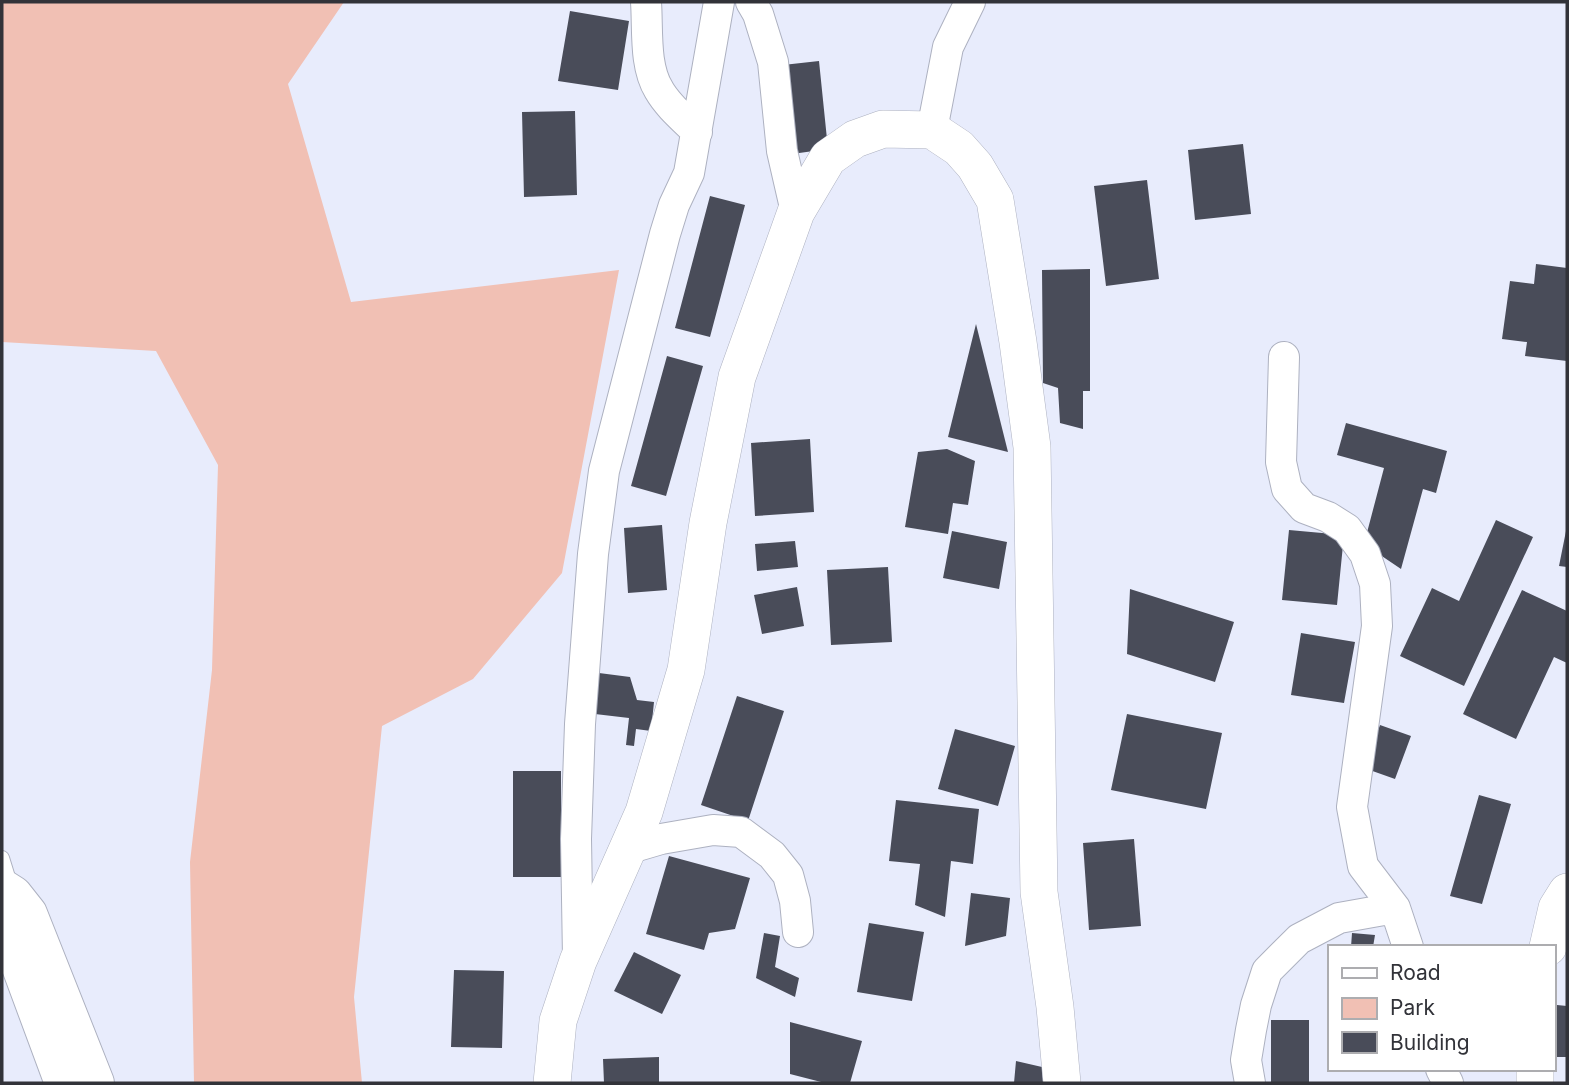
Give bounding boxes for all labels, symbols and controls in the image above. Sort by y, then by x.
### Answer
legend [1328,945,1555,1071]
text: Road [1390,960,1441,985]
text: Park [1390,995,1435,1020]
text: Building [1390,1030,1470,1055]

